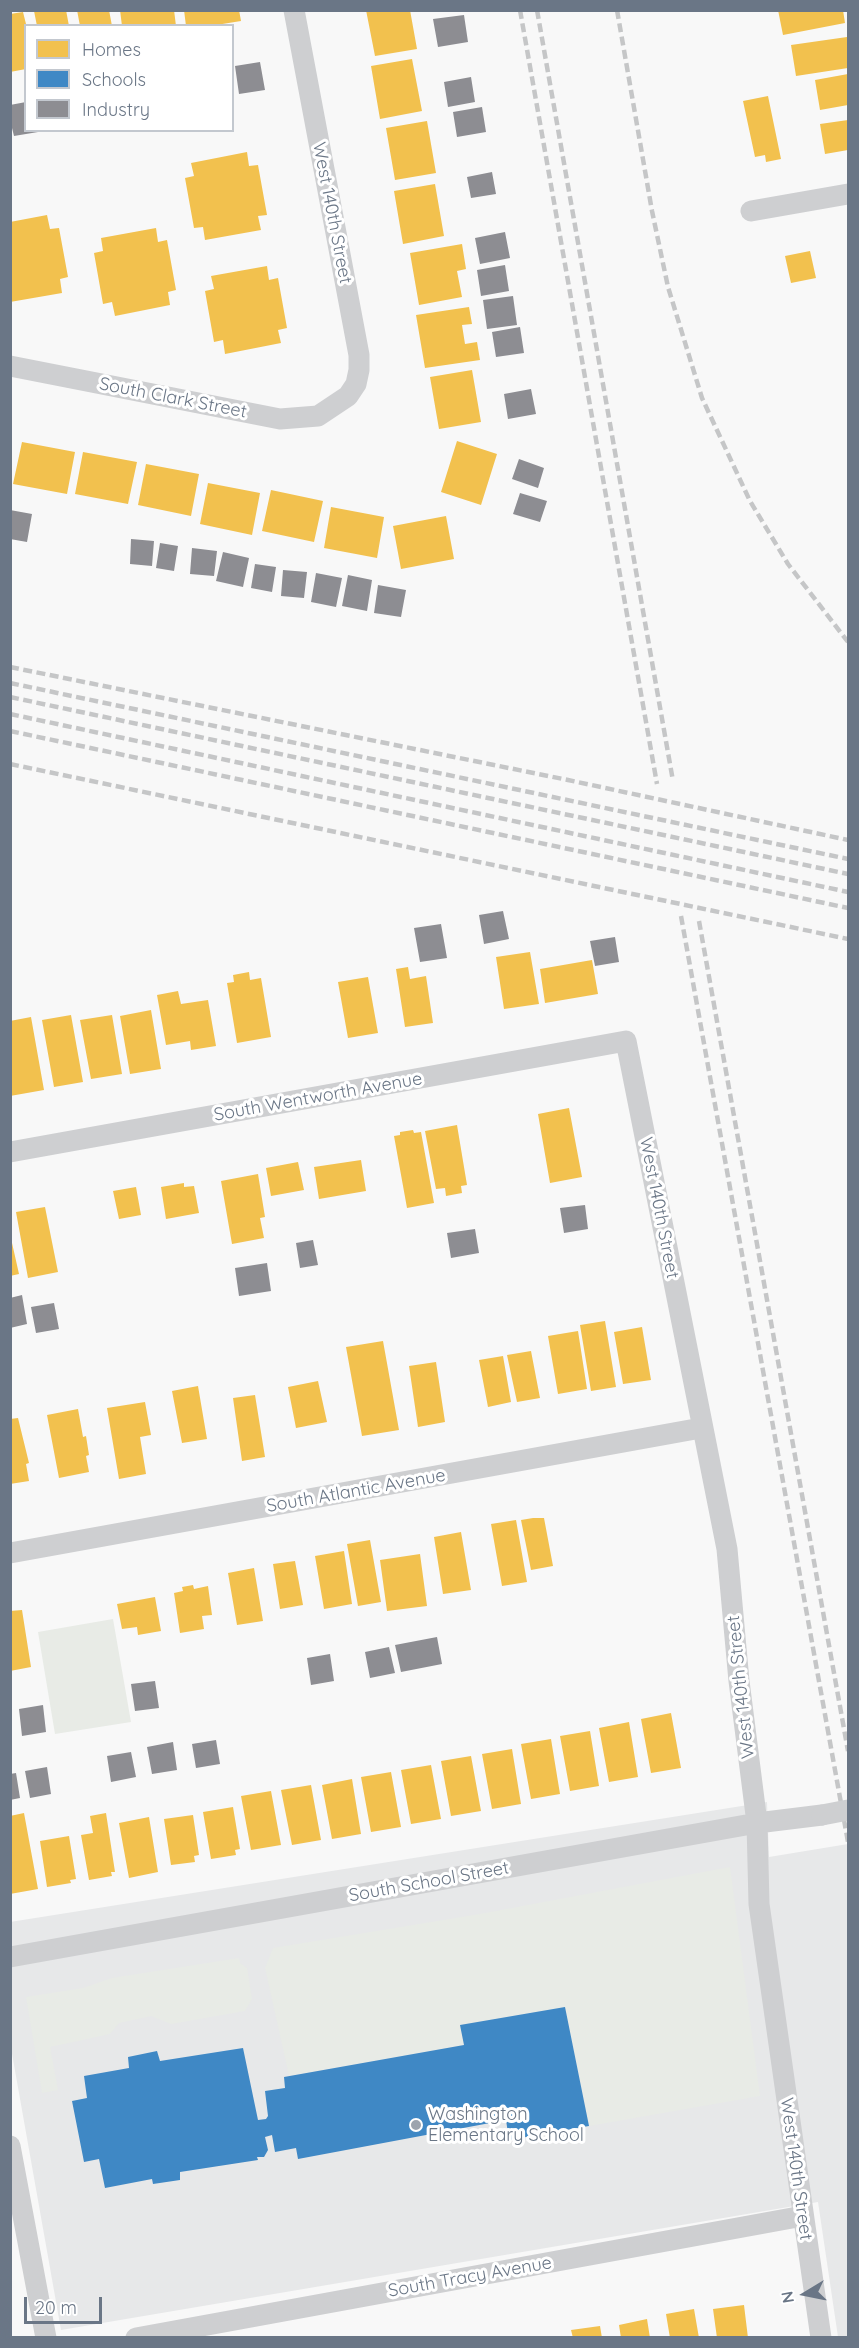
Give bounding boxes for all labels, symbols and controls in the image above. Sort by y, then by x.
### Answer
legend [24,24,234,132]
text: Homes [82,38,141,61]
text: Schools [82,68,146,91]
text: Industry [82,98,150,121]
street label: West 140th Street [308,140,356,286]
street label: South Clark Street [97,373,249,423]
street label: South Wentworth Avenue [212,1068,424,1126]
street label: West 140th Street [635,1135,683,1281]
street label: South Atlantic Avenue [265,1465,447,1517]
street label: West 140th Street [723,1614,759,1760]
street label: South School Street [347,1857,511,1907]
street label: West 140th Street [775,2096,817,2242]
place label: Washington Elementary School [428,2104,584,2146]
marker: Washington Elementary School [409,2118,423,2132]
street label: South Tracy Avenue [386,2252,554,2302]
north arrow [775,2264,835,2324]
scale bar [27,2285,105,2323]
text: N [776,2290,798,2305]
text: 20 m [35,2296,77,2319]

